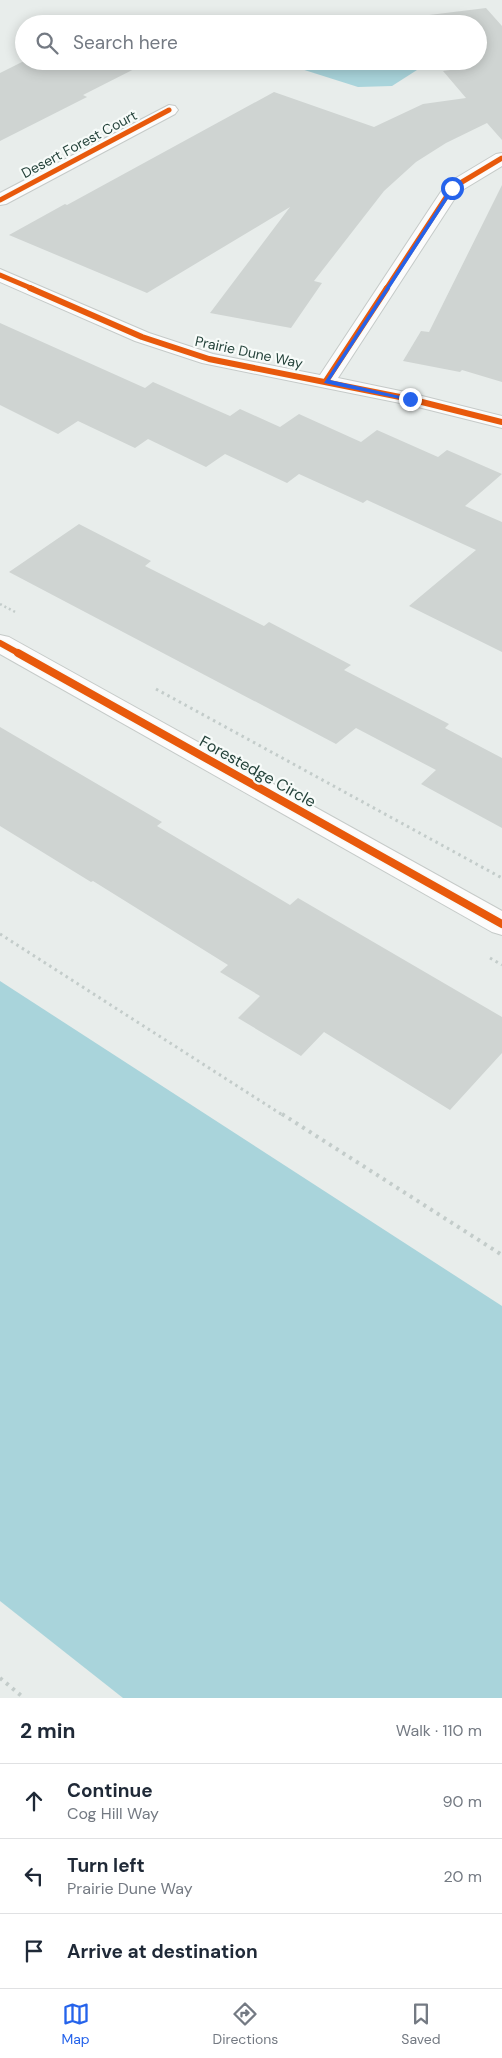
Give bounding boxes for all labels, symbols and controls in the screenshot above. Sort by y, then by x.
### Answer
search box [15,15,487,70]
icon: search [33,29,61,57]
text: Search here [73,30,178,55]
street label: Desert Forest Court [18,106,140,182]
route start [441,177,464,200]
street label: Prairie Dune Way [193,332,305,372]
route end [399,388,422,411]
street label: Forestedge Circle [196,731,320,812]
text: 2 min [20,1717,76,1745]
text: Walk · 110 m [396,1720,482,1741]
text: Continue [67,1778,153,1803]
icon: ahead [20,1787,48,1815]
text: 90 m [442,1791,482,1812]
text: Cog Hill Way [67,1803,159,1824]
text: Turn left [67,1853,145,1878]
icon: left [20,1862,48,1890]
text: 20 m [443,1866,482,1887]
text: Prairie Dune Way [67,1878,193,1899]
icon: arrive [20,1937,48,1965]
text: Arrive at destination [67,1939,258,1964]
tab: Map [61,2000,90,2048]
tab: Directions [213,2000,278,2048]
tab: Saved [401,2000,441,2048]

